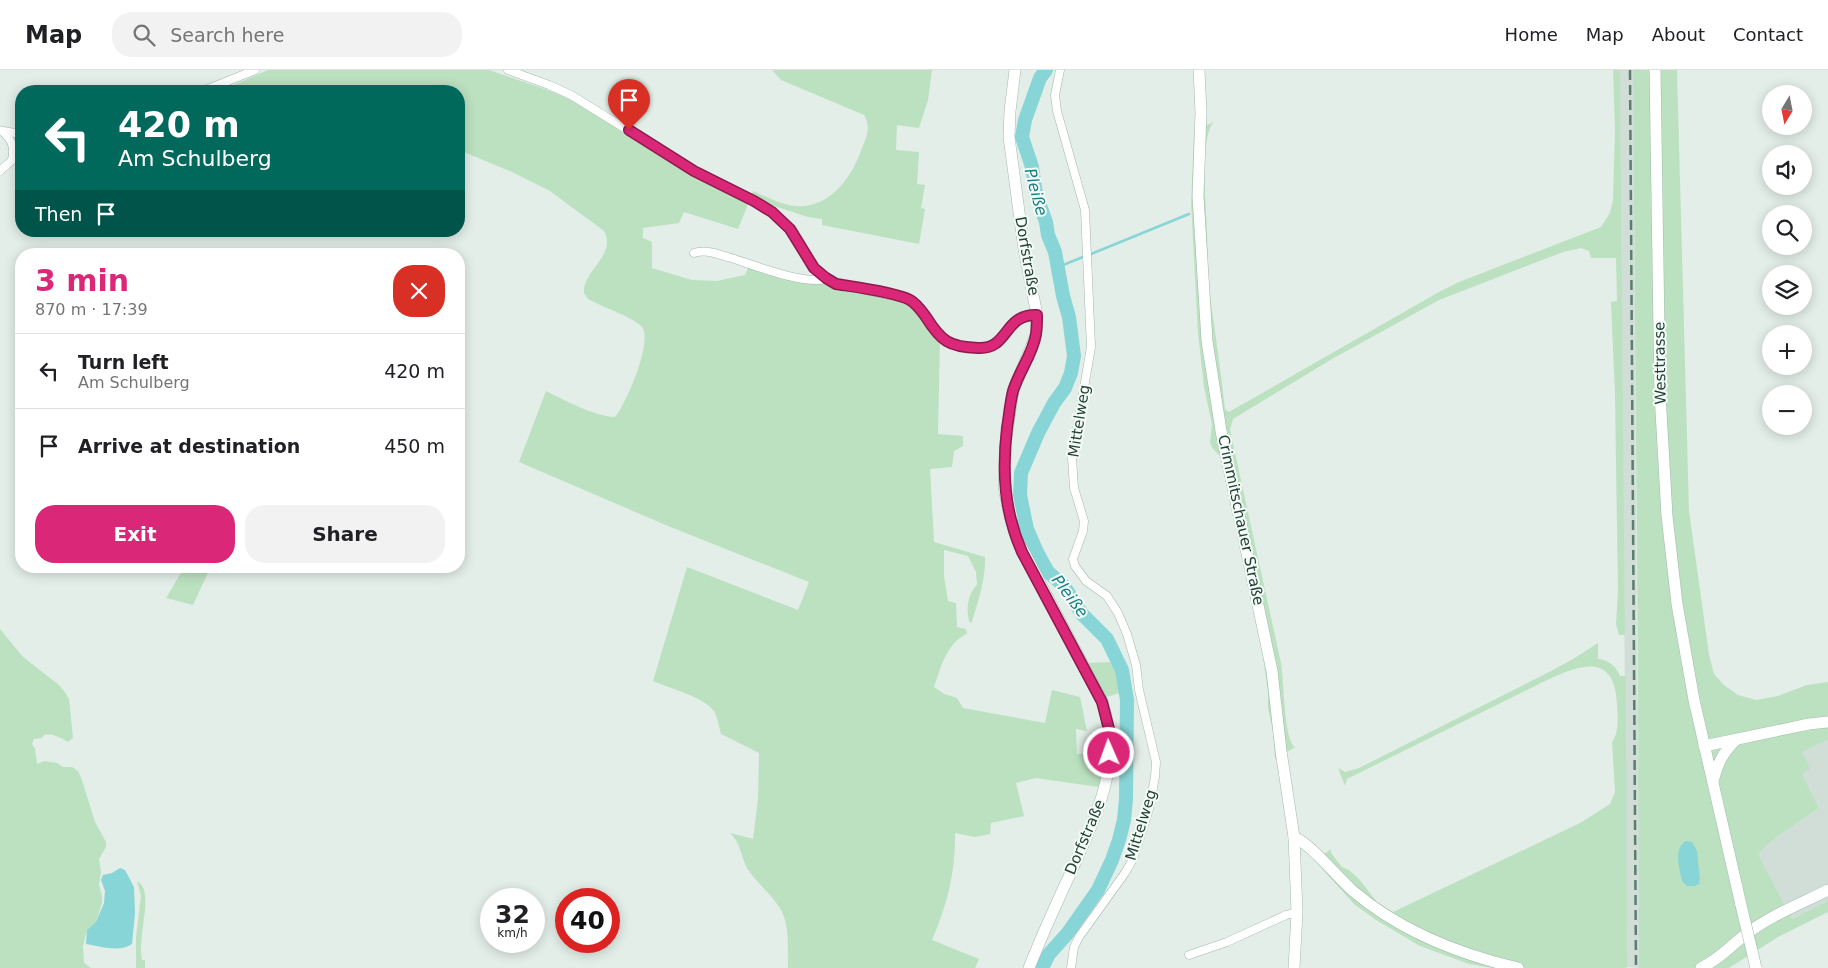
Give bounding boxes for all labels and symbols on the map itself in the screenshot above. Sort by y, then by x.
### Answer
pin [608,79,650,130]
north arrow [1762,85,1812,135]
water label: Pleiße [1021,166,1051,218]
street label: Dorfstraße [1011,215,1043,297]
street label: Westtrasse [1650,321,1670,405]
street label: Mittelweg [1064,383,1094,459]
street label: Crimmitschauer Straße [1214,433,1268,607]
water label: Pleiße [1048,571,1092,621]
position arrow [1082,726,1134,778]
street label: Mittelweg [1122,787,1160,863]
street label: Dorfstraße [1061,797,1109,877]
speed limit sign: 40 [555,888,620,953]

